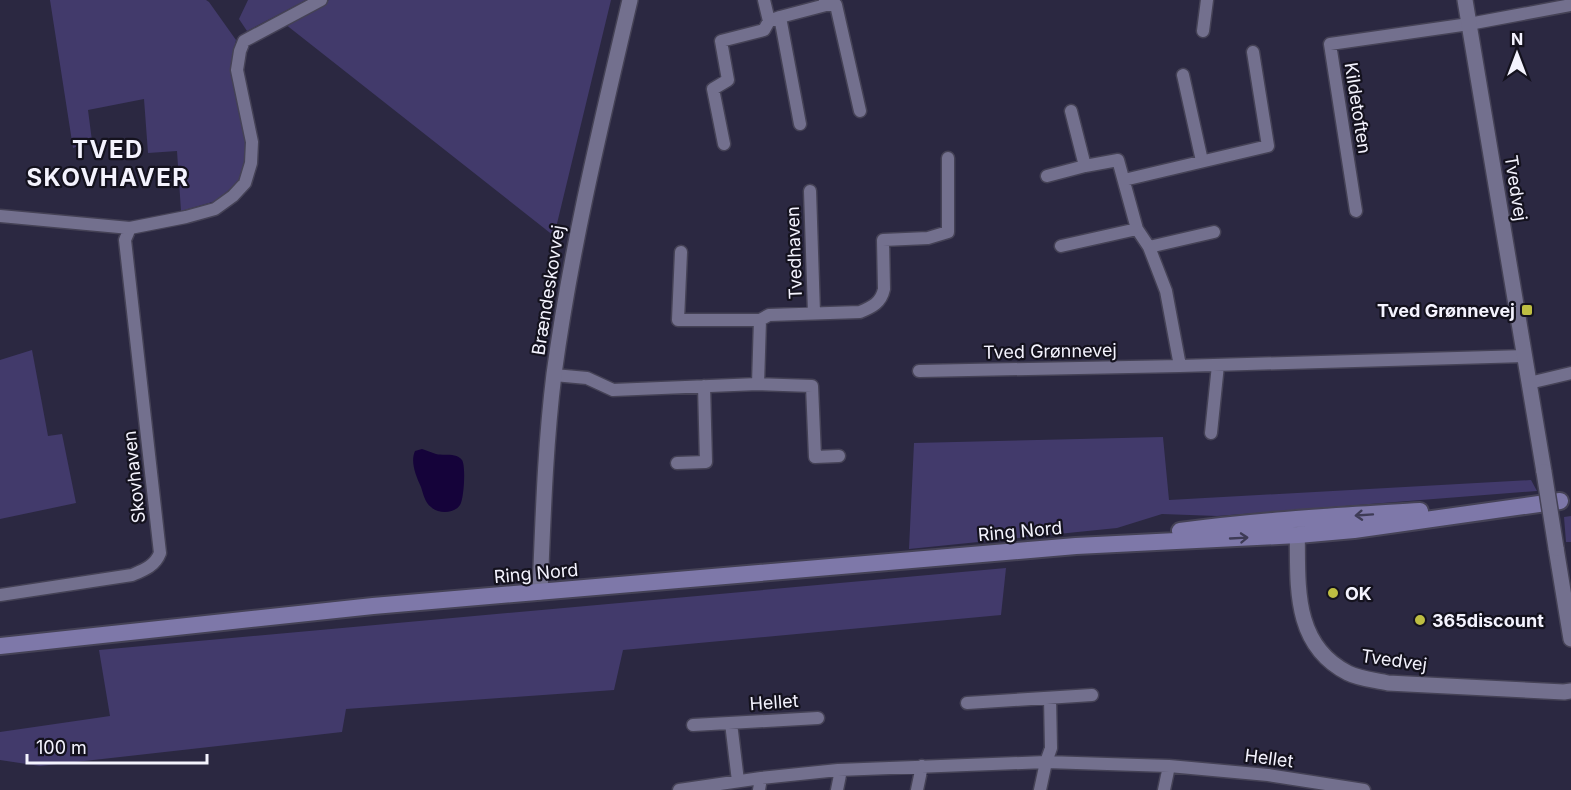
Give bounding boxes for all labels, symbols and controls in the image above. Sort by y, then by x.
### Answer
north arrow [1487,24,1547,84]
text: N [1511,29,1523,49]
street label: Kildetoften [1340,61,1376,155]
district label: TVED SKOVHAVER [26,135,190,192]
street label: Tvedvej [1500,154,1532,222]
street label: Tvedhaven [782,206,806,300]
street label: Brændeskovvej [527,223,569,357]
place label: Tved Grønnevej [1377,300,1515,321]
marker: Tved Grønnevej [1520,303,1534,317]
street label: Tved Grønnevej [983,339,1117,363]
street label: Skovhaven [119,430,149,524]
one-way arrow [1354,509,1374,520]
street label: Ring Nord [977,517,1063,545]
one-way arrow [1229,532,1249,543]
street label: Ring Nord [493,559,579,587]
place label: OK [1345,583,1372,604]
marker: OK [1326,586,1340,600]
place label: 365discount [1432,610,1544,631]
marker: 365discount [1413,613,1427,627]
street label: Tvedvej [1360,645,1428,675]
street label: Hellet [749,690,799,714]
scale bar [27,727,207,765]
text: 100 m [36,737,87,758]
street label: Hellet [1243,745,1295,771]

